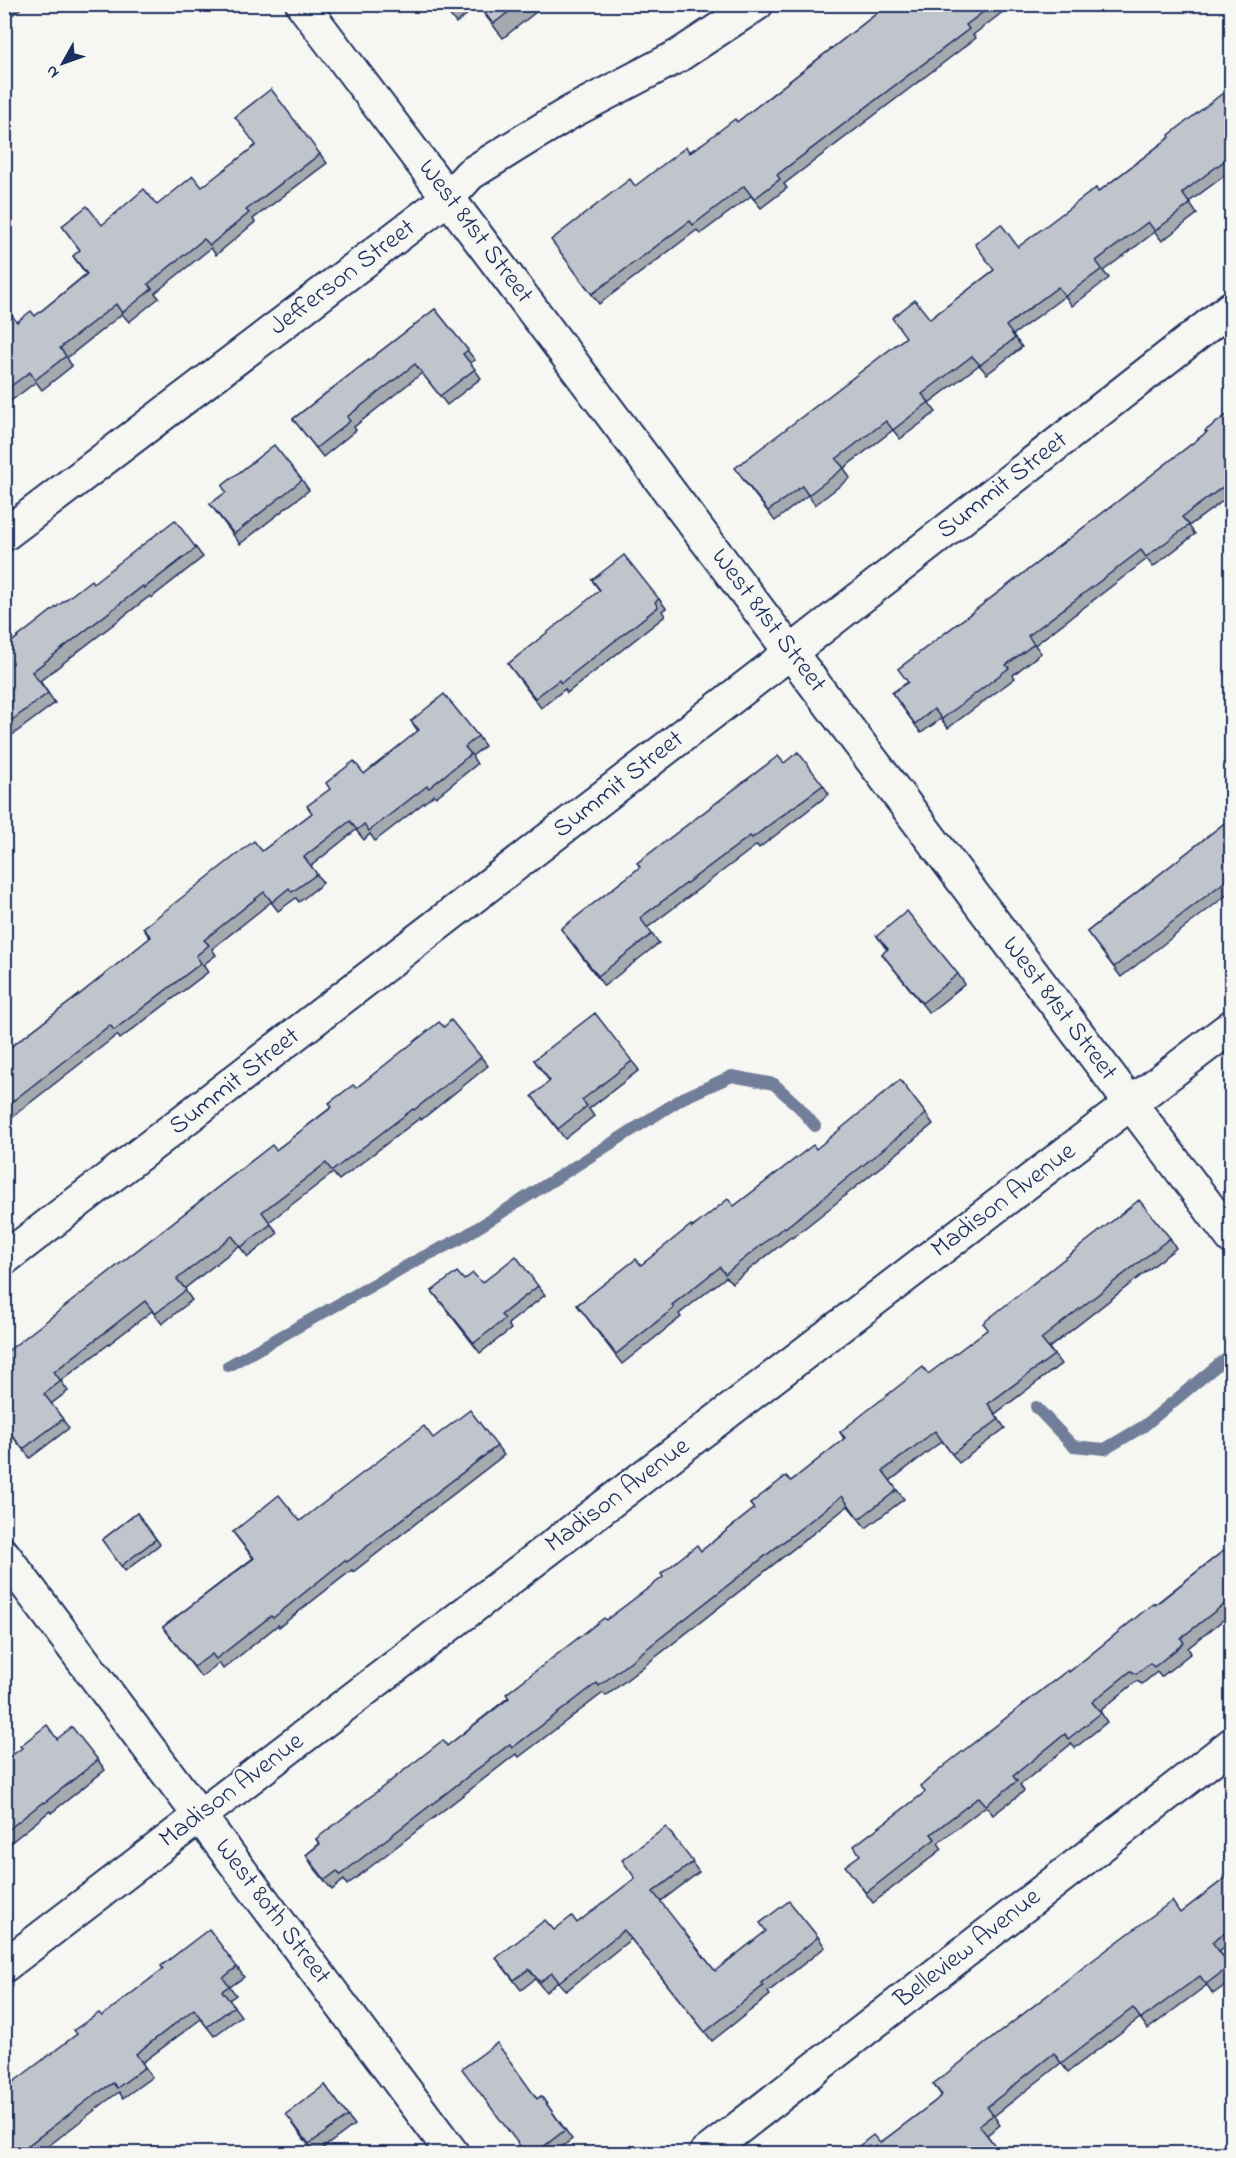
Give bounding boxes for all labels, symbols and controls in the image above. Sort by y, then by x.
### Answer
north arrow [33,33,93,93]
text: N [40,59,66,83]
street label: West 81st Street [408,152,542,312]
street label: Jefferson Street [262,210,424,346]
street label: Summit Street [929,422,1077,549]
street label: West 81st Street [701,541,835,701]
street label: Summit Street [545,721,693,848]
street label: West 81st Street [992,929,1126,1089]
street label: Summit Street [161,1018,309,1145]
street label: Madison Avenue [924,1134,1085,1268]
street label: Madison Avenue [538,1429,699,1563]
street label: Madison Avenue [152,1724,313,1858]
street label: West 80th Street [204,1831,340,1993]
street label: Belleview Avenue [886,1879,1050,2019]

